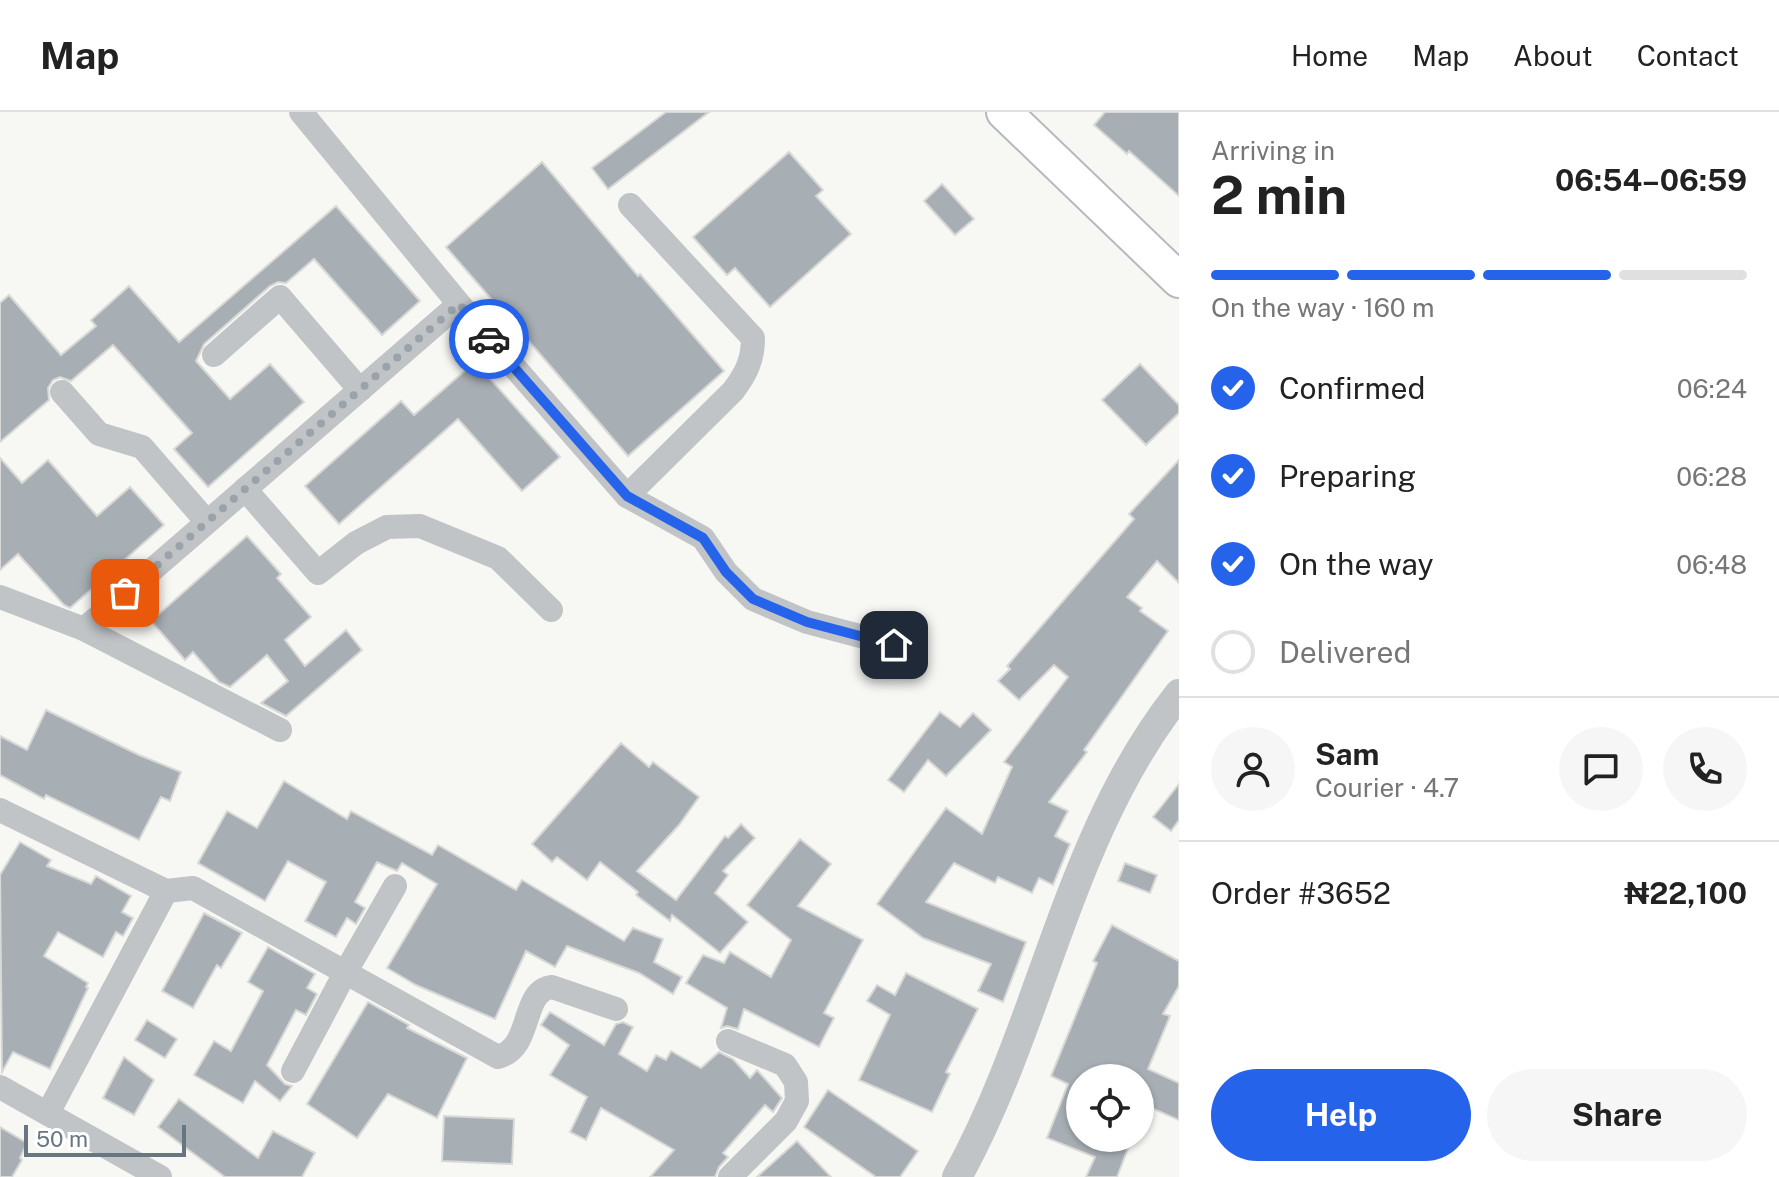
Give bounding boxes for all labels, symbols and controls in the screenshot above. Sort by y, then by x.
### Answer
text: Map [40,33,119,78]
text: Home [1291,39,1368,72]
text: Map [1412,39,1469,72]
text: About [1513,39,1593,72]
text: Contact [1637,39,1739,72]
text: Arriving in [1211,135,1335,166]
text: 06:54–06:59 [1555,162,1747,198]
text: 2 min [1211,165,1347,226]
text: On the way · 160 m [1211,292,1435,323]
courier [449,299,529,379]
icon: car [467,317,511,361]
icon: check [1211,366,1255,410]
text: Confirmed [1279,370,1425,406]
text: 06:24 [1677,373,1747,404]
icon: check [1211,454,1255,498]
text: Preparing [1279,458,1416,494]
text: 06:28 [1676,461,1747,492]
icon: check [1211,542,1255,586]
text: On the way [1279,546,1433,582]
text: 06:48 [1676,549,1747,580]
pin [91,559,159,627]
icon: bag [103,571,147,615]
pin [860,611,928,679]
icon: home [872,623,916,667]
text: Delivered [1279,634,1411,670]
button: person [1211,727,1295,811]
button: chat [1559,727,1643,811]
button: phone [1663,727,1747,811]
text: Sam [1315,736,1379,772]
text: Courier · 4.7 [1315,772,1459,803]
text: Order #3652 [1211,875,1391,911]
text: ₦22,100 [1624,875,1747,911]
map controls [1066,1064,1154,1152]
button: locate [1066,1064,1154,1152]
button: Help [1211,1069,1471,1161]
button: Share [1487,1069,1747,1161]
scale bar [24,1121,186,1157]
text: 50 m [36,1126,88,1152]

